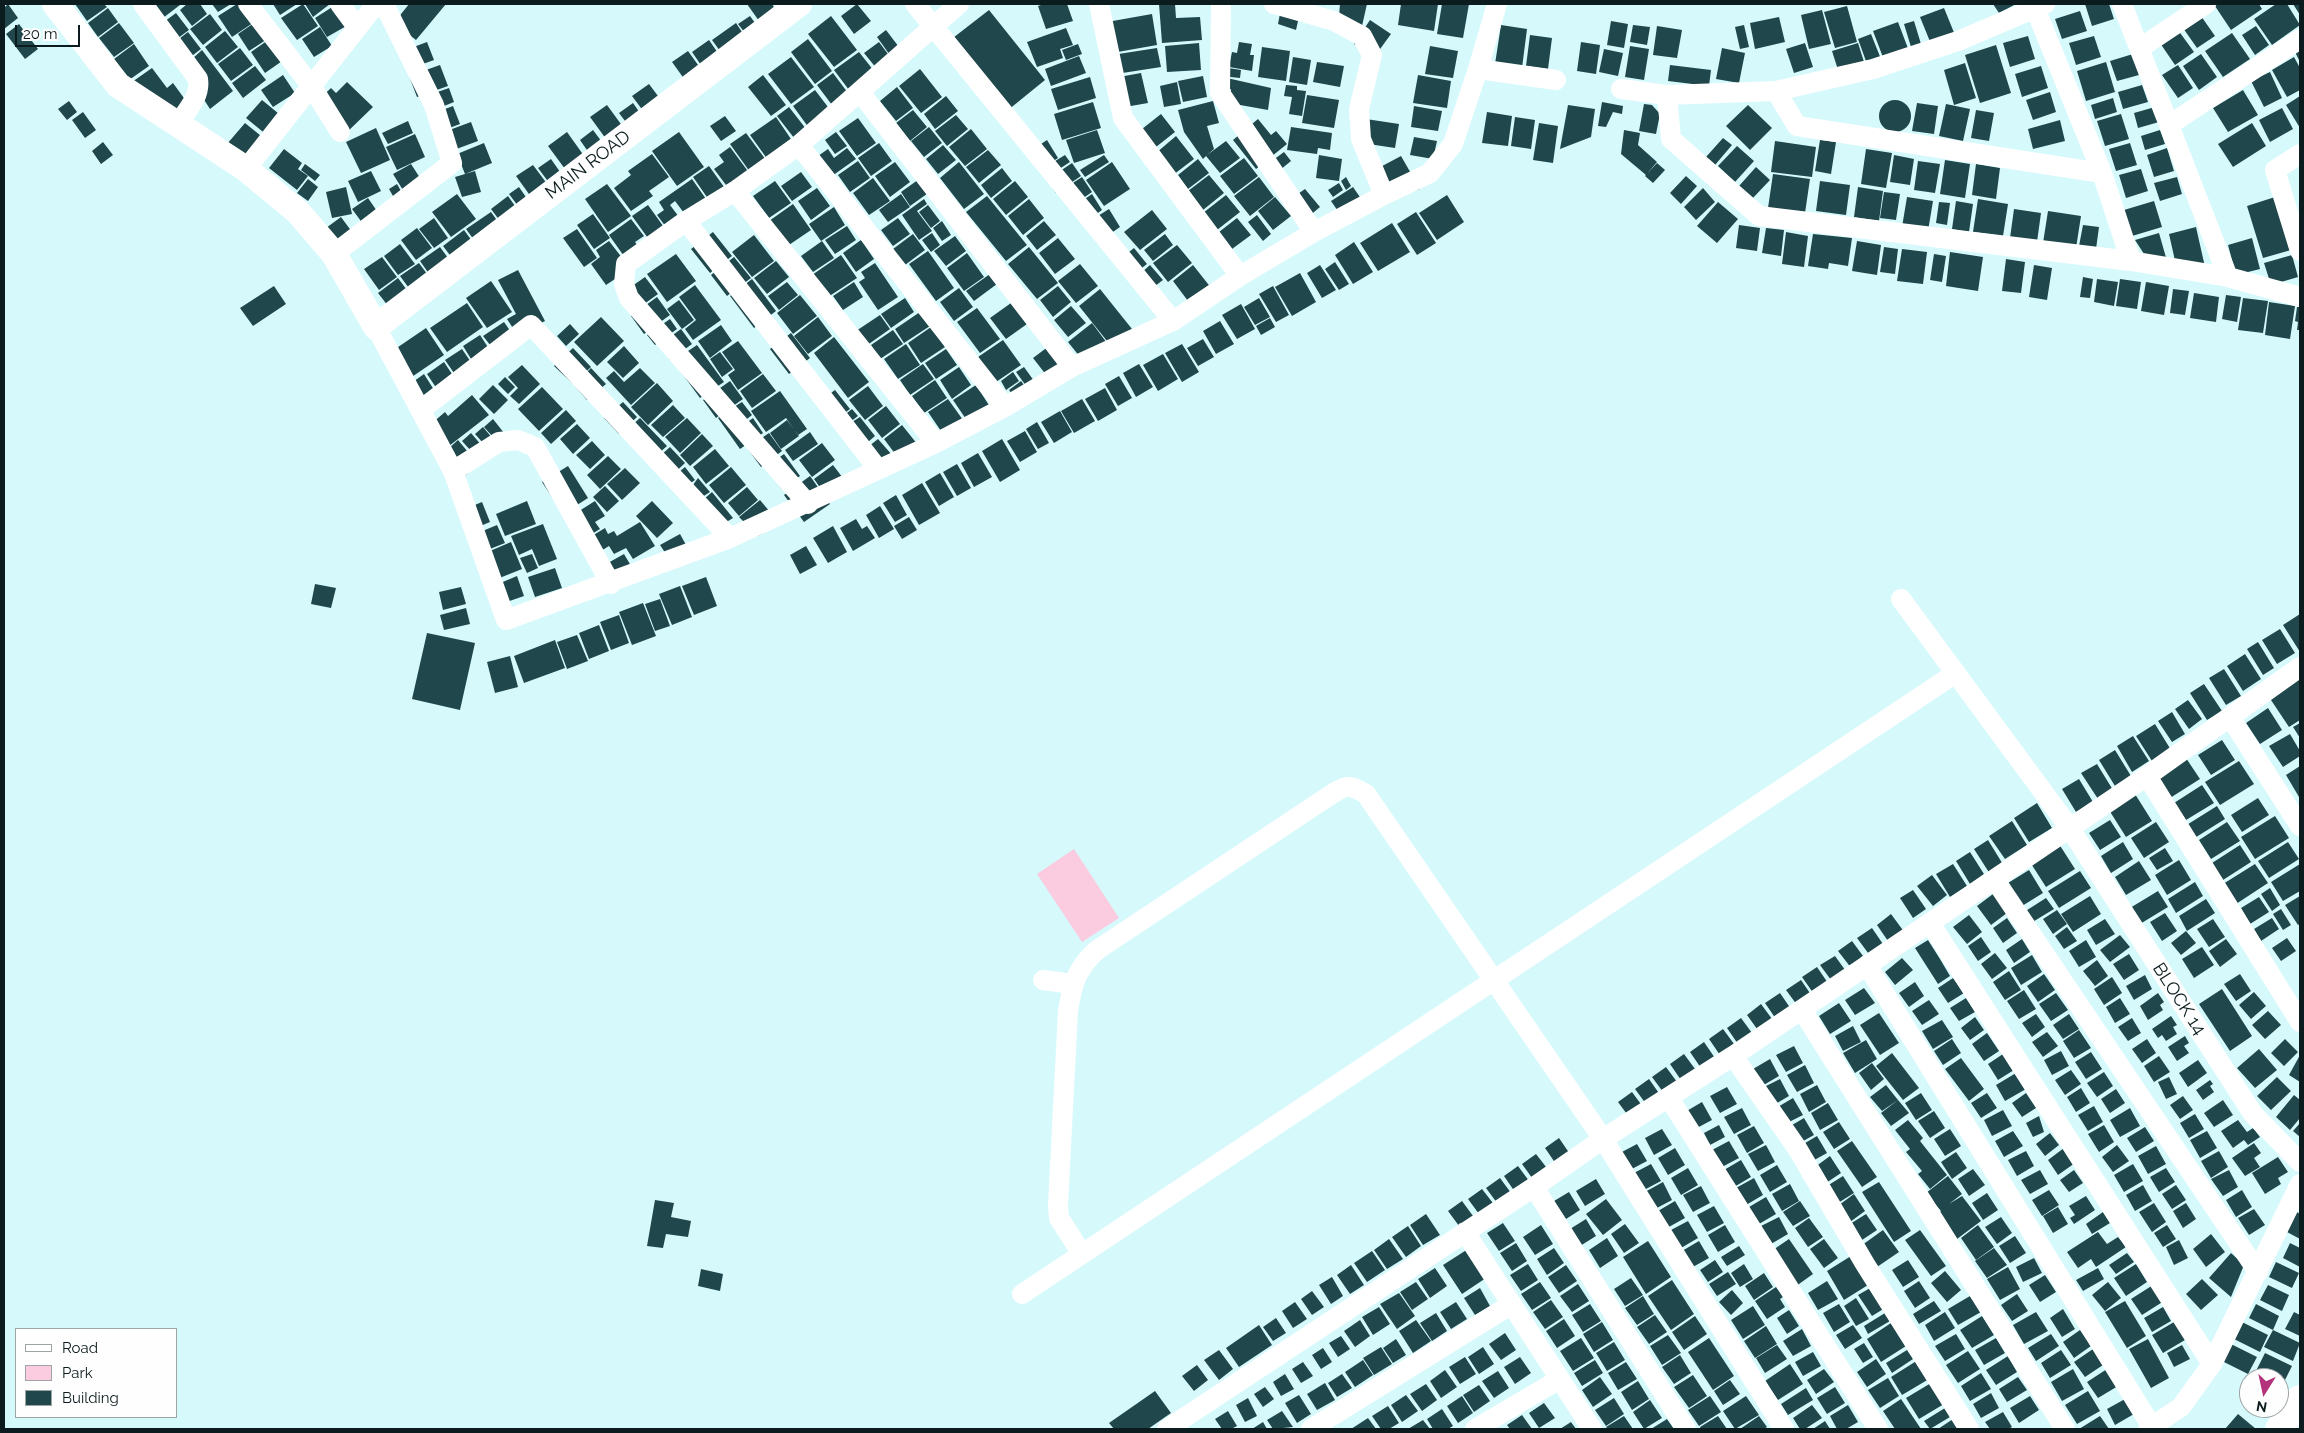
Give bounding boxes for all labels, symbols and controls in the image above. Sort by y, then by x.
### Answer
scale bar [18,15,82,47]
text: 20 m [23,25,58,43]
street label: MAIN ROAD [541,126,635,204]
street label: BLOCK 14 [2148,959,2210,1039]
legend [15,1328,178,1418]
text: Road [62,1339,98,1357]
text: Park [62,1364,93,1382]
north arrow [2239,1368,2289,1418]
text: Building [62,1389,119,1407]
text: N [2255,1398,2268,1416]

